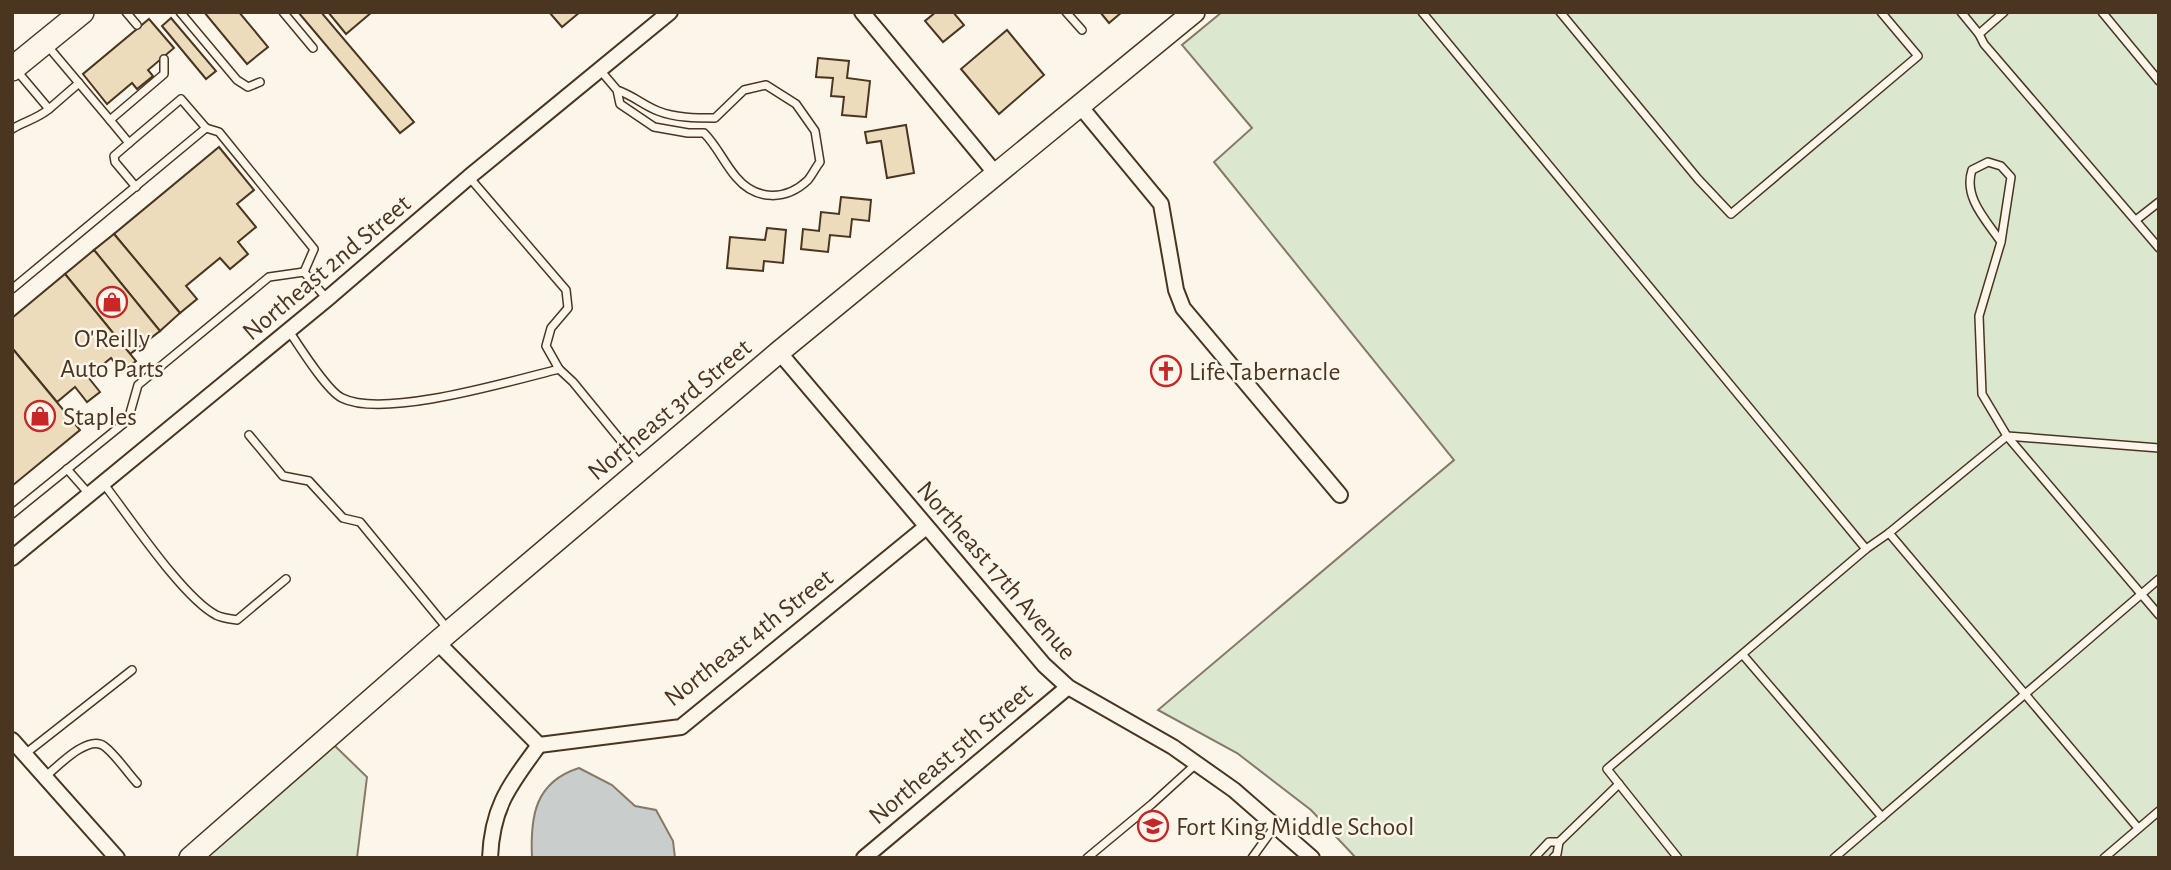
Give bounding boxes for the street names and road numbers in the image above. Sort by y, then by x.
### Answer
street label: Northeast 2nd Street [238,190,416,345]
street label: Northeast 3rd Street [583,334,756,485]
street label: Northeast 17th Avenue [912,476,1081,665]
street label: Northeast 4th Street [659,564,838,711]
street label: Northeast 5th Street [864,678,1037,829]

